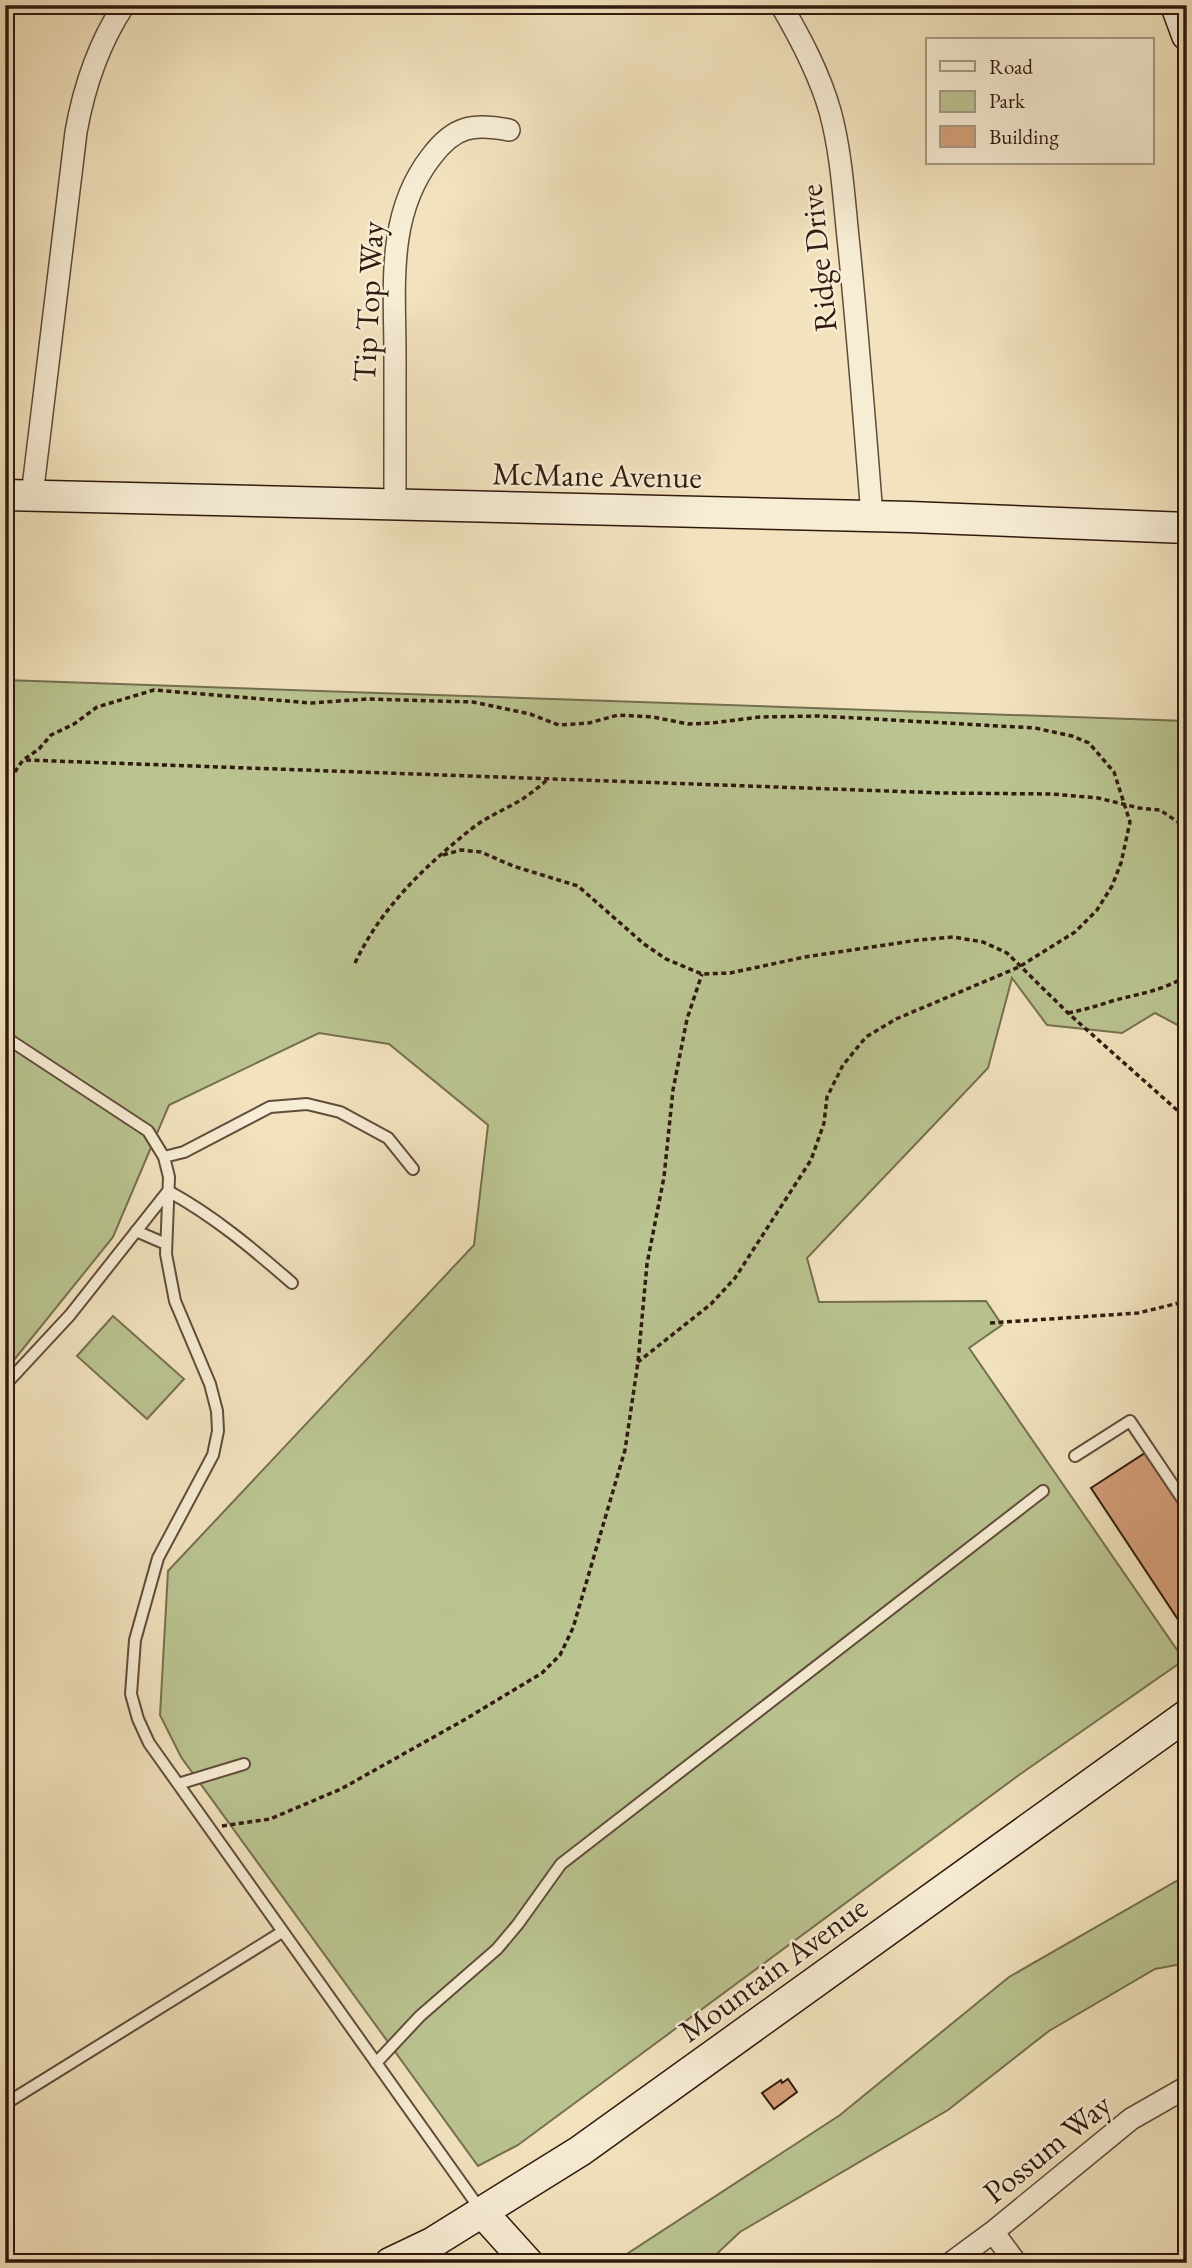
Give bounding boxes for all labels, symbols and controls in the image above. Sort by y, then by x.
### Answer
legend [926,38,1154,164]
text: Road [989,53,1033,80]
text: Park [989,87,1026,114]
text: Building [989,123,1059,150]
street label: Ridge Drive [789,182,847,334]
street label: Tip Top Way [343,219,393,384]
street label: McMane Avenue [492,452,702,498]
street label: Mountain Avenue [670,1886,876,2052]
street label: Possum Way [974,2083,1121,2213]

